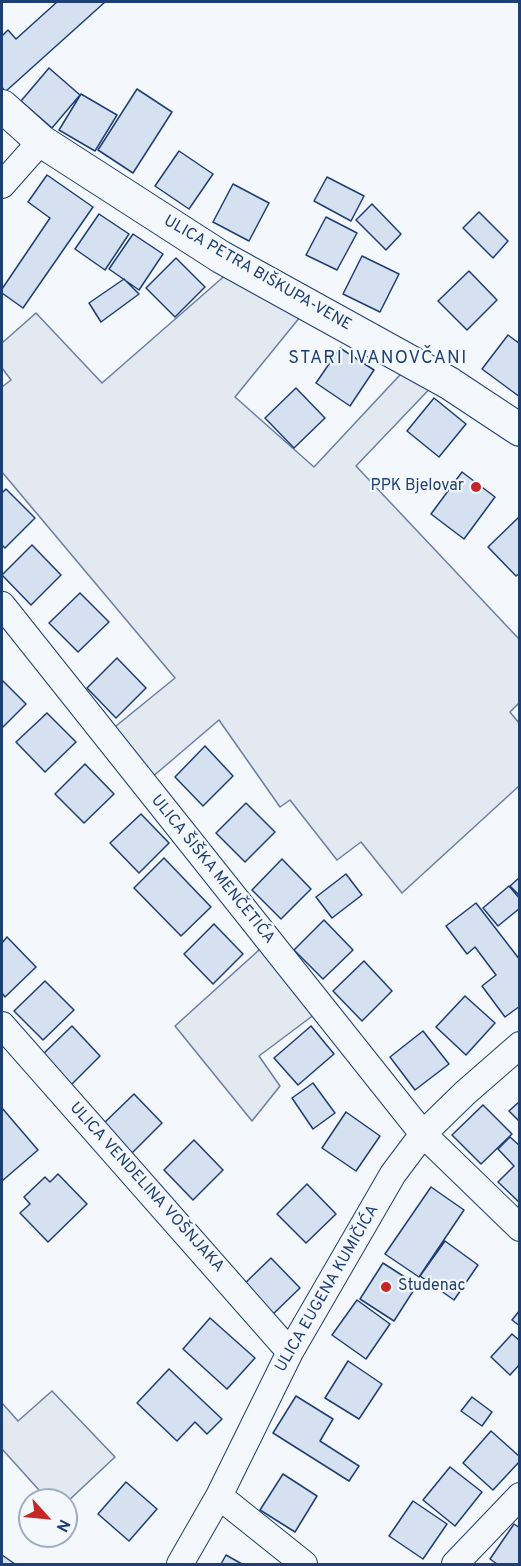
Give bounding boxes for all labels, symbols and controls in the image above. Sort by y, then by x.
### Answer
street label: ULICA PETRA BIŠKUPA-VENE [160,212,354,336]
district label: STARI IVANOVČANI [288,348,468,370]
place label: PPK Bjelovar [371,477,464,497]
marker: PPK Bjelovar [469,480,483,494]
street label: ULICA ŠIŠKA MENČETIĆA [146,792,278,948]
street label: ULICA VENDELINA VOŠNJAKA [65,1099,227,1277]
street label: ULICA EUGENA KUMIČIĆA [272,1202,384,1376]
place label: Studenac [398,1277,466,1297]
marker: Studenac [379,1280,393,1294]
north arrow [18,1488,78,1548]
text: N [51,1516,74,1535]

